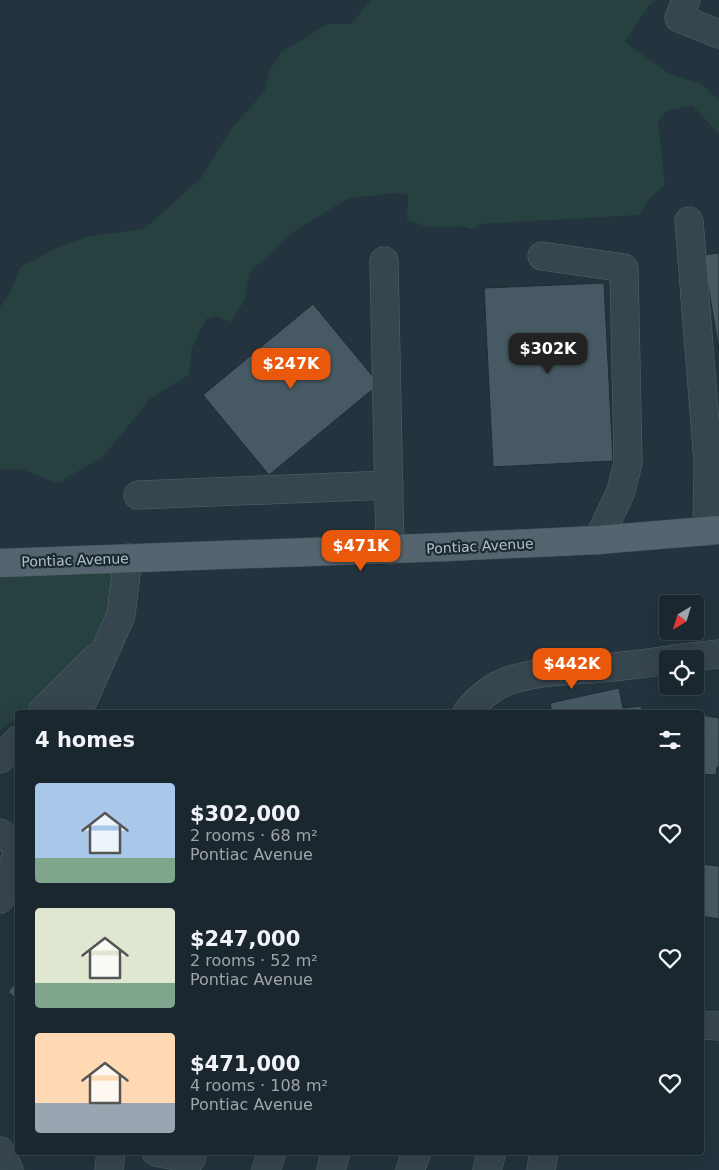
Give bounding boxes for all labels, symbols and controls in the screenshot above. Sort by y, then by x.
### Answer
pin: $302K [513,332,583,375]
text: $302K [520,339,576,358]
pin: $247K [256,348,326,390]
text: $247K [263,354,319,373]
pin: $471K [326,530,396,572]
street label: Pontiac Avenue [426,535,534,557]
text: $471K [333,536,389,555]
street label: Pontiac Avenue [21,550,129,570]
north arrow [659,595,704,640]
map controls [659,595,704,695]
pin: $442K [537,648,607,690]
button: locate [659,650,704,695]
text: $442K [544,654,600,673]
icon: filters [656,726,684,754]
text: 4 homes [35,728,135,752]
text: $302,000 [190,802,300,826]
icon: home [75,803,135,863]
icon: heart [656,819,684,847]
text: 2 rooms · 68 m² [190,826,318,845]
text: Pontiac Avenue [190,845,313,864]
text: $247,000 [190,927,300,951]
icon: home [75,928,135,988]
icon: heart [656,944,684,972]
text: 2 rooms · 52 m² [190,951,318,970]
text: Pontiac Avenue [190,970,313,989]
text: $471,000 [190,1052,300,1076]
icon: home [75,1053,135,1113]
icon: heart [656,1069,684,1097]
text: 4 rooms · 108 m² [190,1076,328,1095]
text: Pontiac Avenue [190,1095,313,1114]

